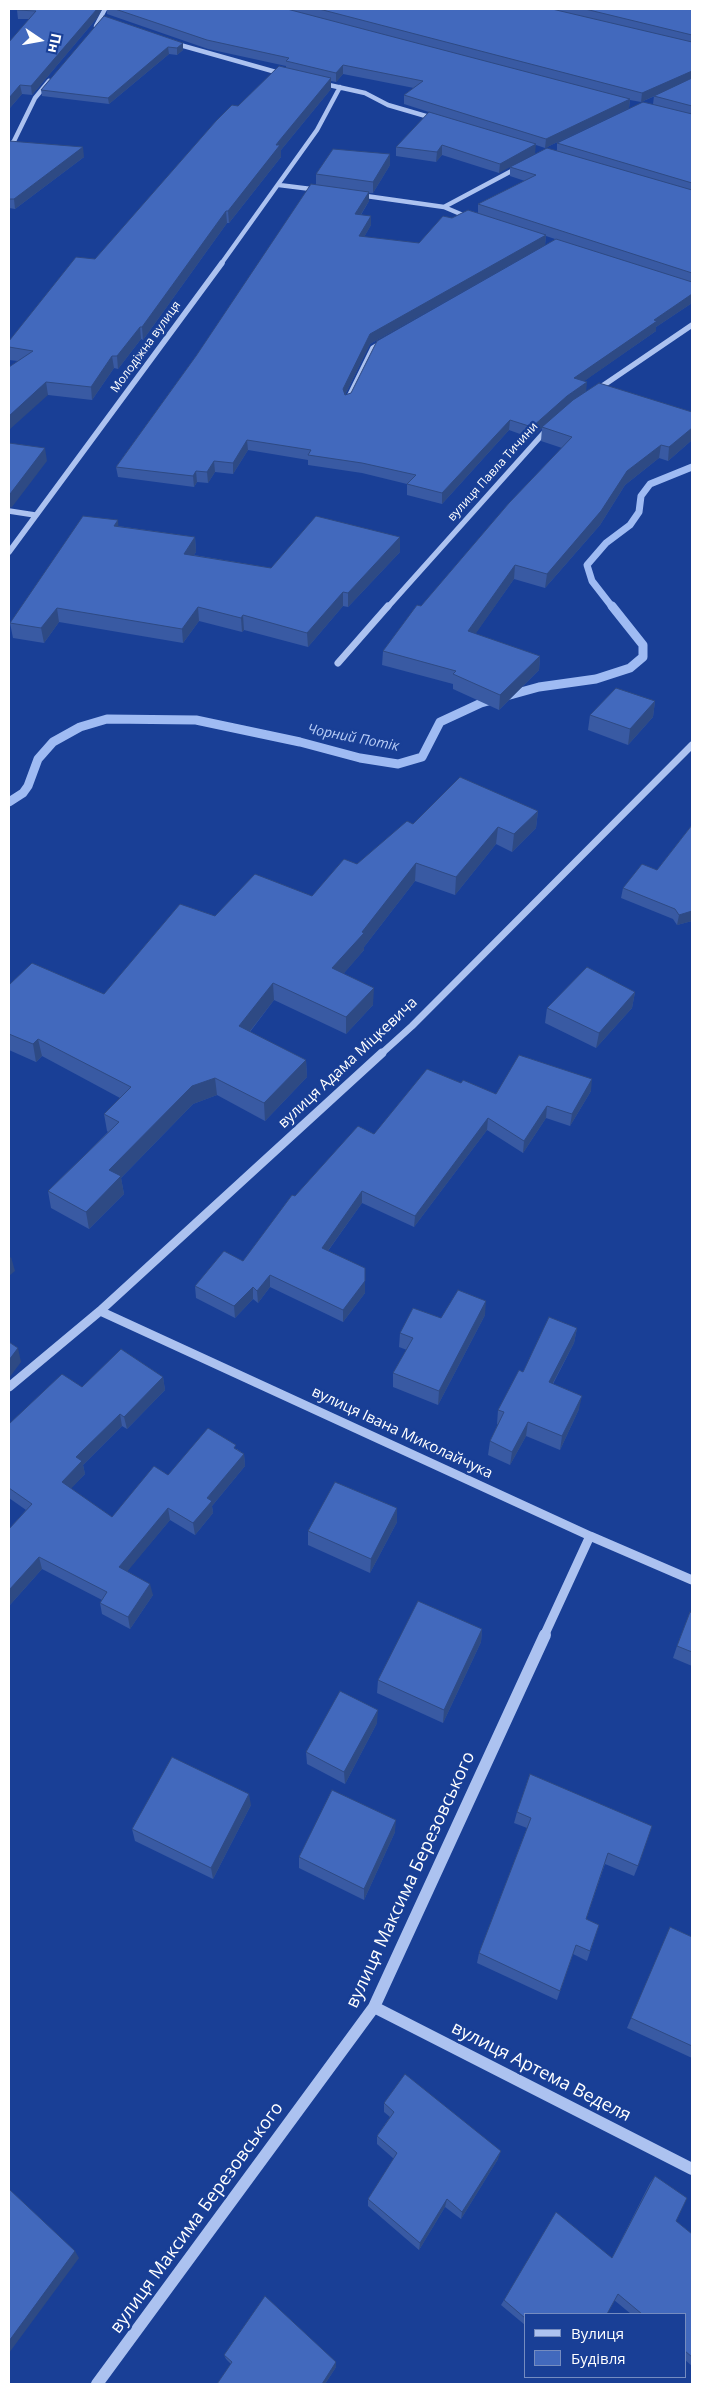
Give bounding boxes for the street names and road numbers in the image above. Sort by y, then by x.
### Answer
street label: Молодіжна вулиця [108,298,184,396]
street label: вулиця Павла Тичини [445,420,541,524]
street label: вулиця Адама Міцкевича [275,994,421,1132]
street label: вулиця Івана Миколайчука [309,1383,495,1483]
street label: вулиця Максима Березовського [342,1748,480,2012]
street label: вулиця Артема Веделя [448,2017,634,2127]
street label: вулиця Максима Березовського [106,2098,288,2338]

